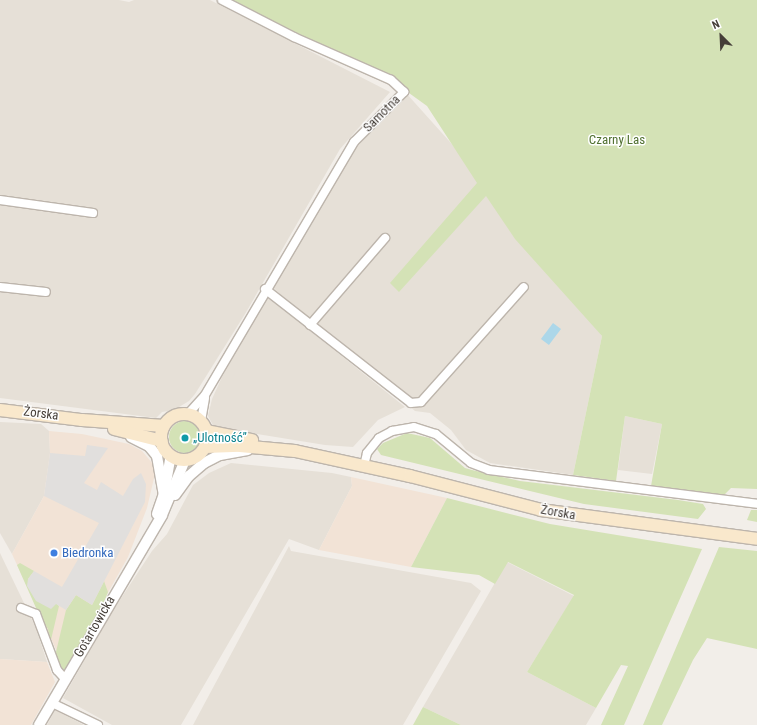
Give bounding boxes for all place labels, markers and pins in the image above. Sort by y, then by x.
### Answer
place label: „Ulotność” [193,430,247,446]
marker: „Ulotność” [180,433,190,443]
place label: Biedronka [62,545,113,561]
marker: Biedronka [49,548,59,558]

